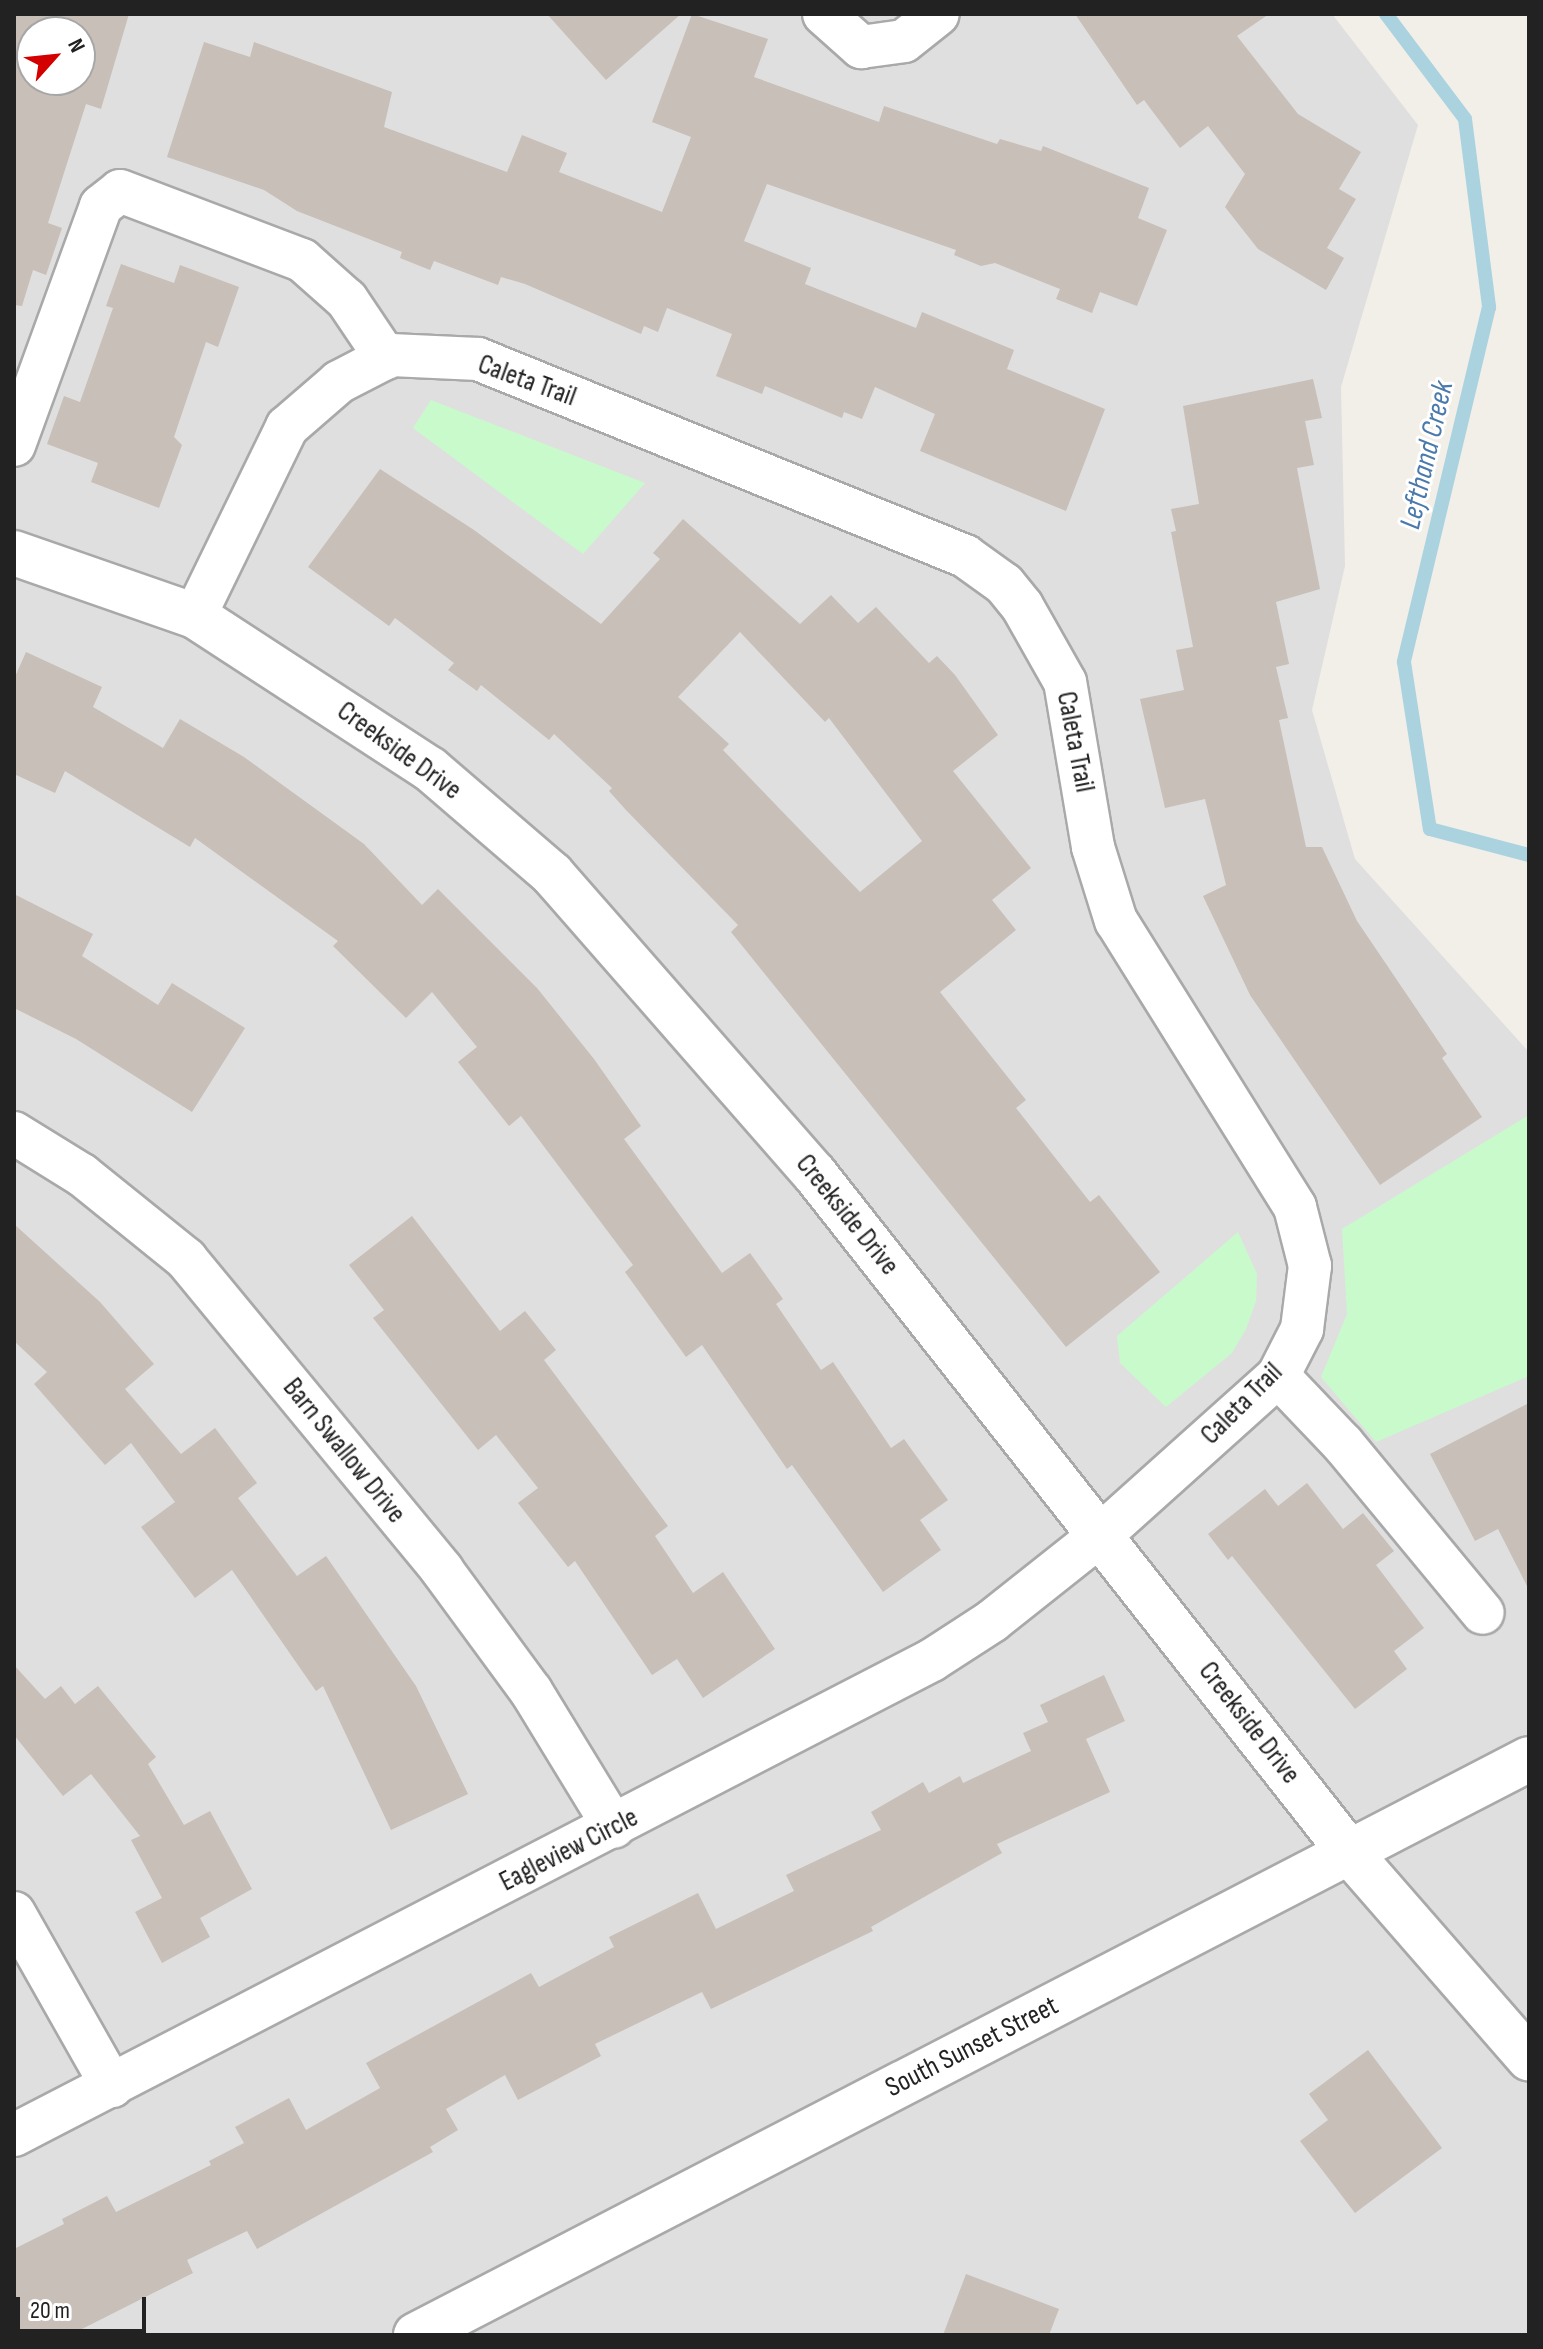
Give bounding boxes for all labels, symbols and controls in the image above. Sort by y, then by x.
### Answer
north arrow [16,16,96,96]
text: N [61,34,91,57]
street label: Caleta Trail [473,348,581,414]
water label: Lefthand Creek [1393,378,1461,532]
street label: Caleta Trail [1049,689,1101,795]
street label: Creekside Drive [330,695,468,807]
street label: Creekside Drive [788,1148,906,1282]
street label: Caleta Trail [1194,1356,1290,1452]
street label: Barn Swallow Drive [275,1372,413,1530]
street label: Creekside Drive [1191,1655,1307,1791]
street label: Eagleview Circle [494,1801,644,1899]
street label: South Sunset Street [880,1989,1064,2105]
scale bar [20,2281,150,2331]
text: 20 m [30,2296,70,2325]

